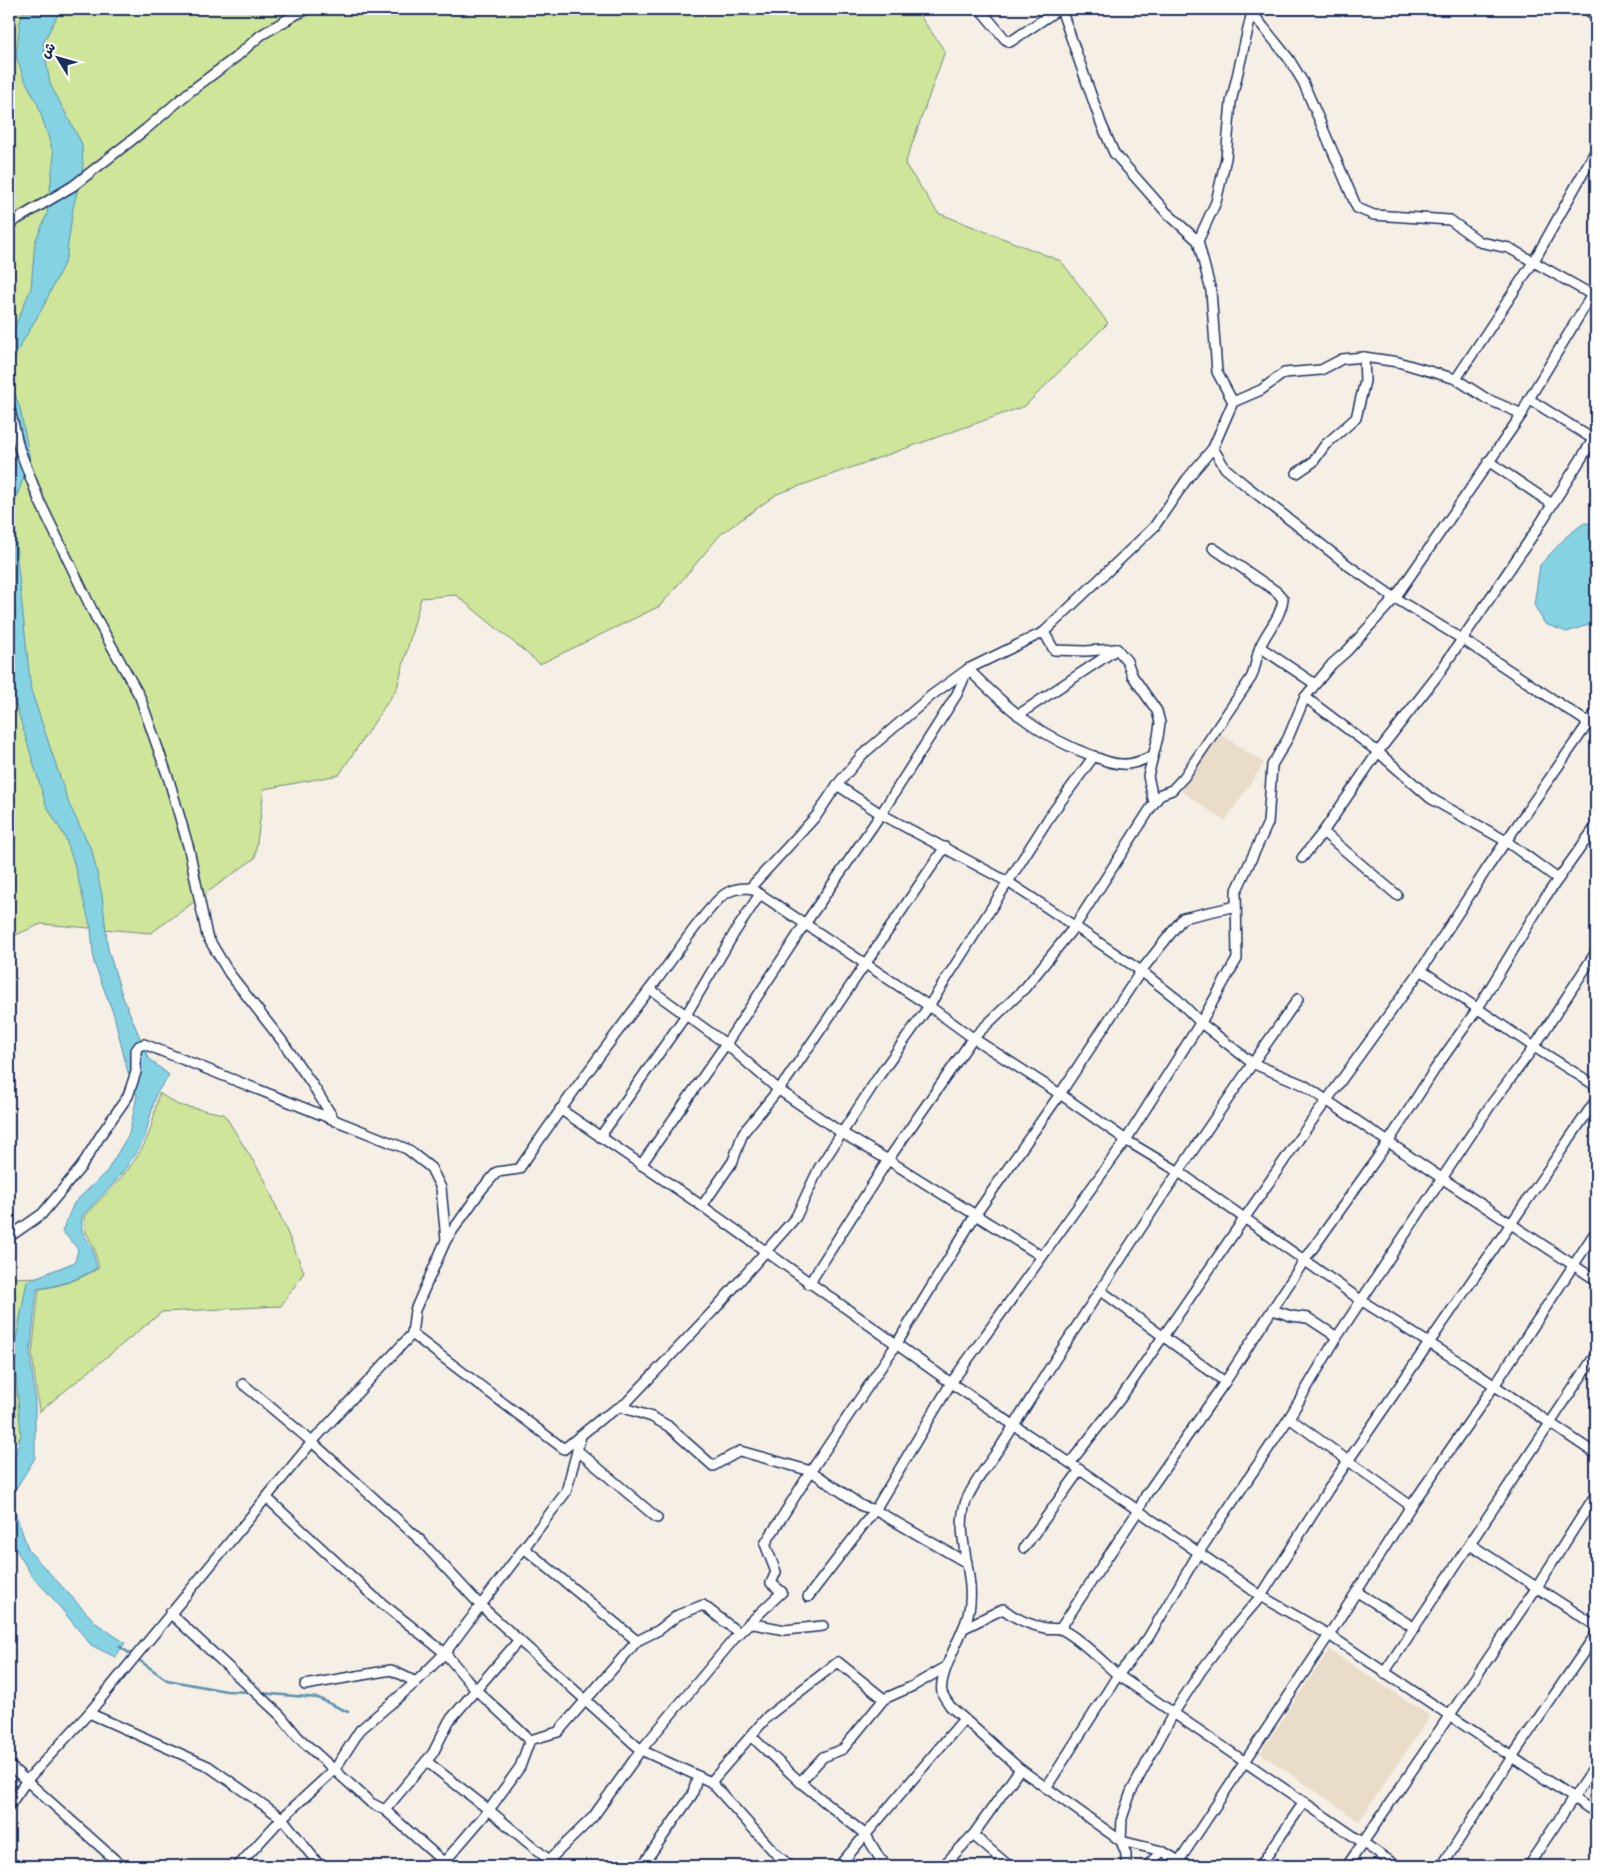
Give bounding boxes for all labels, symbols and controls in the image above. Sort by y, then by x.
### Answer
north arrow [32,32,82,82]
text: ش [37,39,59,62]

